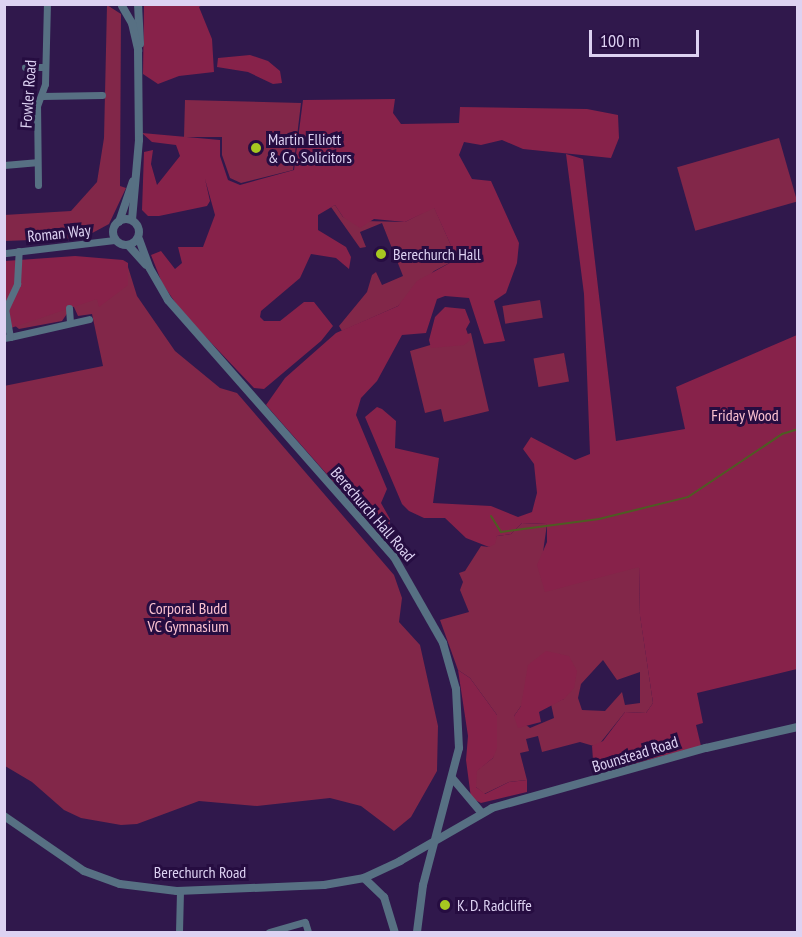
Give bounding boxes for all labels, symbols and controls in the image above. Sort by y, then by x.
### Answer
scale bar [592,18,702,56]
text: 100 m [600,29,640,52]
street label: Fowler Road [16,59,40,129]
place label: Martin Elliott & Co. Solicitors [268,129,353,167]
marker: Martin Elliott & Co. Solicitors [249,141,263,155]
street label: Roman Way [26,220,92,246]
place label: Berechurch Hall [393,244,481,264]
marker: Berechurch Hall [374,247,388,261]
park label: Friday Wood [711,405,779,425]
street label: Berechurch Hall Road [327,463,419,565]
park label: Corporal Budd VC Gymnasium [147,598,229,636]
street label: Bounstead Road [590,732,680,776]
street label: Berechurch Road [154,862,246,882]
place label: K. D. Radcliffe [457,895,534,915]
marker: K. D. Radcliffe [438,898,452,912]

